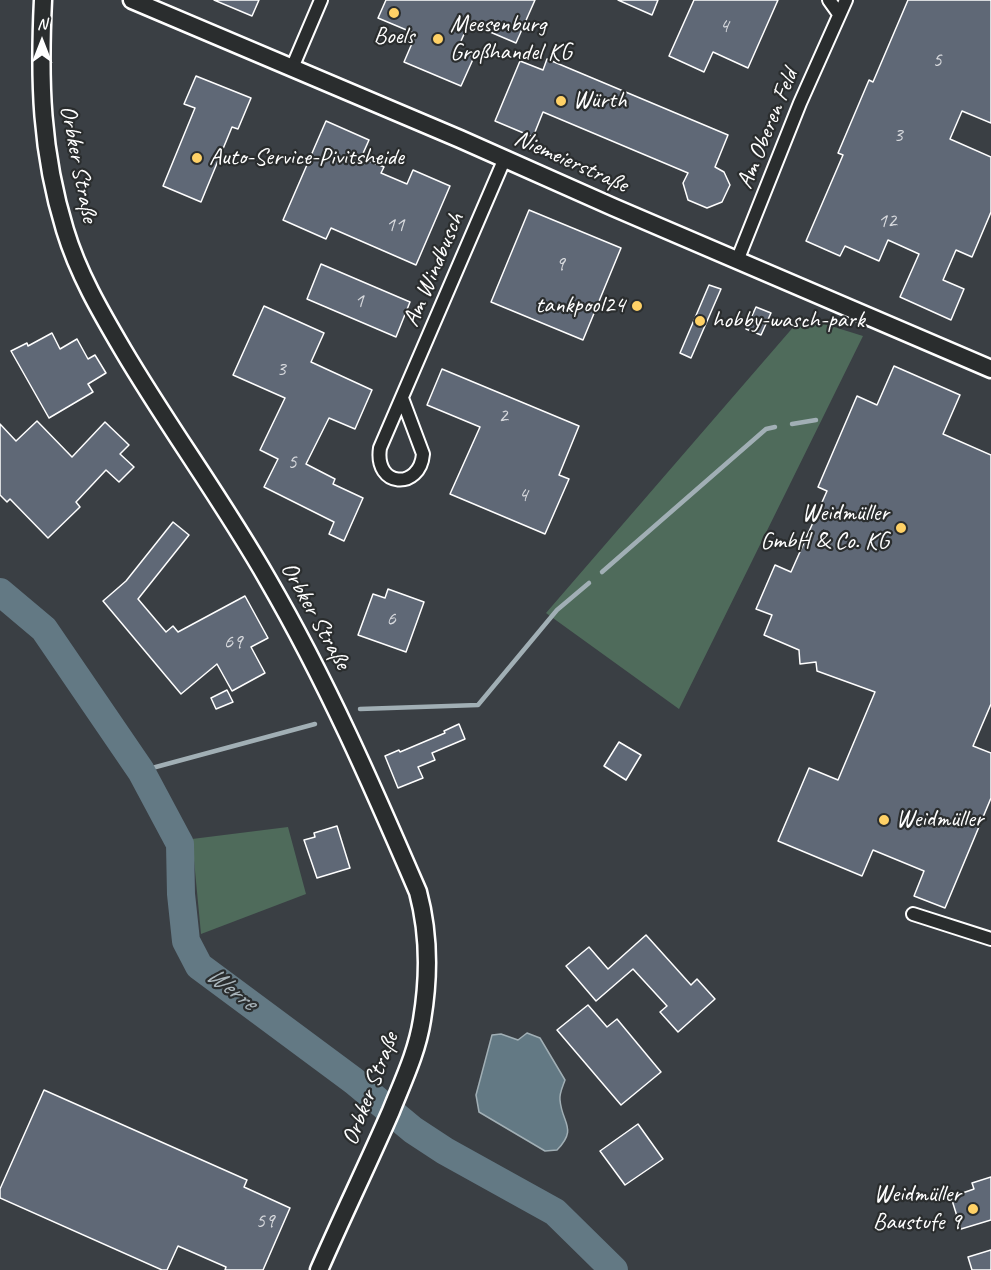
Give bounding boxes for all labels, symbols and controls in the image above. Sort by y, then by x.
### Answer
marker: Boels [387,6,401,20]
place label: Meesenburg Großhandel KG [450,11,572,67]
north arrow [12,12,72,72]
house number: 4 [719,13,729,39]
text: N [37,14,47,34]
place label: Boels [374,23,414,51]
marker: Meesenburg Großhandel KG [431,32,445,46]
house number: 5 [932,47,942,73]
street label: Am Oberen Feld [731,65,805,193]
place label: Würth [573,87,627,115]
marker: Würth [554,94,568,108]
street label: Orbker Straße [53,103,103,225]
house number: 3 [893,122,903,148]
street label: Niemeierstraße [510,124,632,200]
place label: Auto-Service-Pivitsheide [209,144,404,172]
marker: Auto-Service-Pivitsheide [190,151,204,165]
house number: 12 [878,208,896,234]
street label: Am Windbusch [397,209,471,331]
house number: 11 [386,212,404,238]
house number: 9 [555,251,565,277]
house number: 1 [354,288,364,314]
place label: tankpool24 [535,292,625,320]
marker: tankpool24 [630,299,644,313]
place label: hobby-wasch-park [712,307,864,335]
marker: hobby-wasch-park [693,314,707,328]
house number: 3 [276,356,286,382]
house number: 2 [498,403,508,429]
house number: 5 [287,449,297,475]
house number: 4 [518,482,528,508]
place label: Weidmüller GmbH & Co. KG [760,500,889,556]
marker: Weidmüller GmbH & Co. KG [894,521,908,535]
street label: Orbker Straße [274,557,356,675]
house number: 6 [386,606,396,632]
house number: 69 [224,629,242,655]
place label: Weidmüller [896,806,983,834]
marker: Weidmüller [877,813,891,827]
water label: Werre [200,960,262,1018]
street label: Orbker Straße [336,1028,406,1150]
place label: Weidmüller Baustufe 9 [873,1181,961,1237]
marker: Weidmüller Baustufe 9 [966,1202,980,1216]
house number: 59 [256,1208,274,1234]

